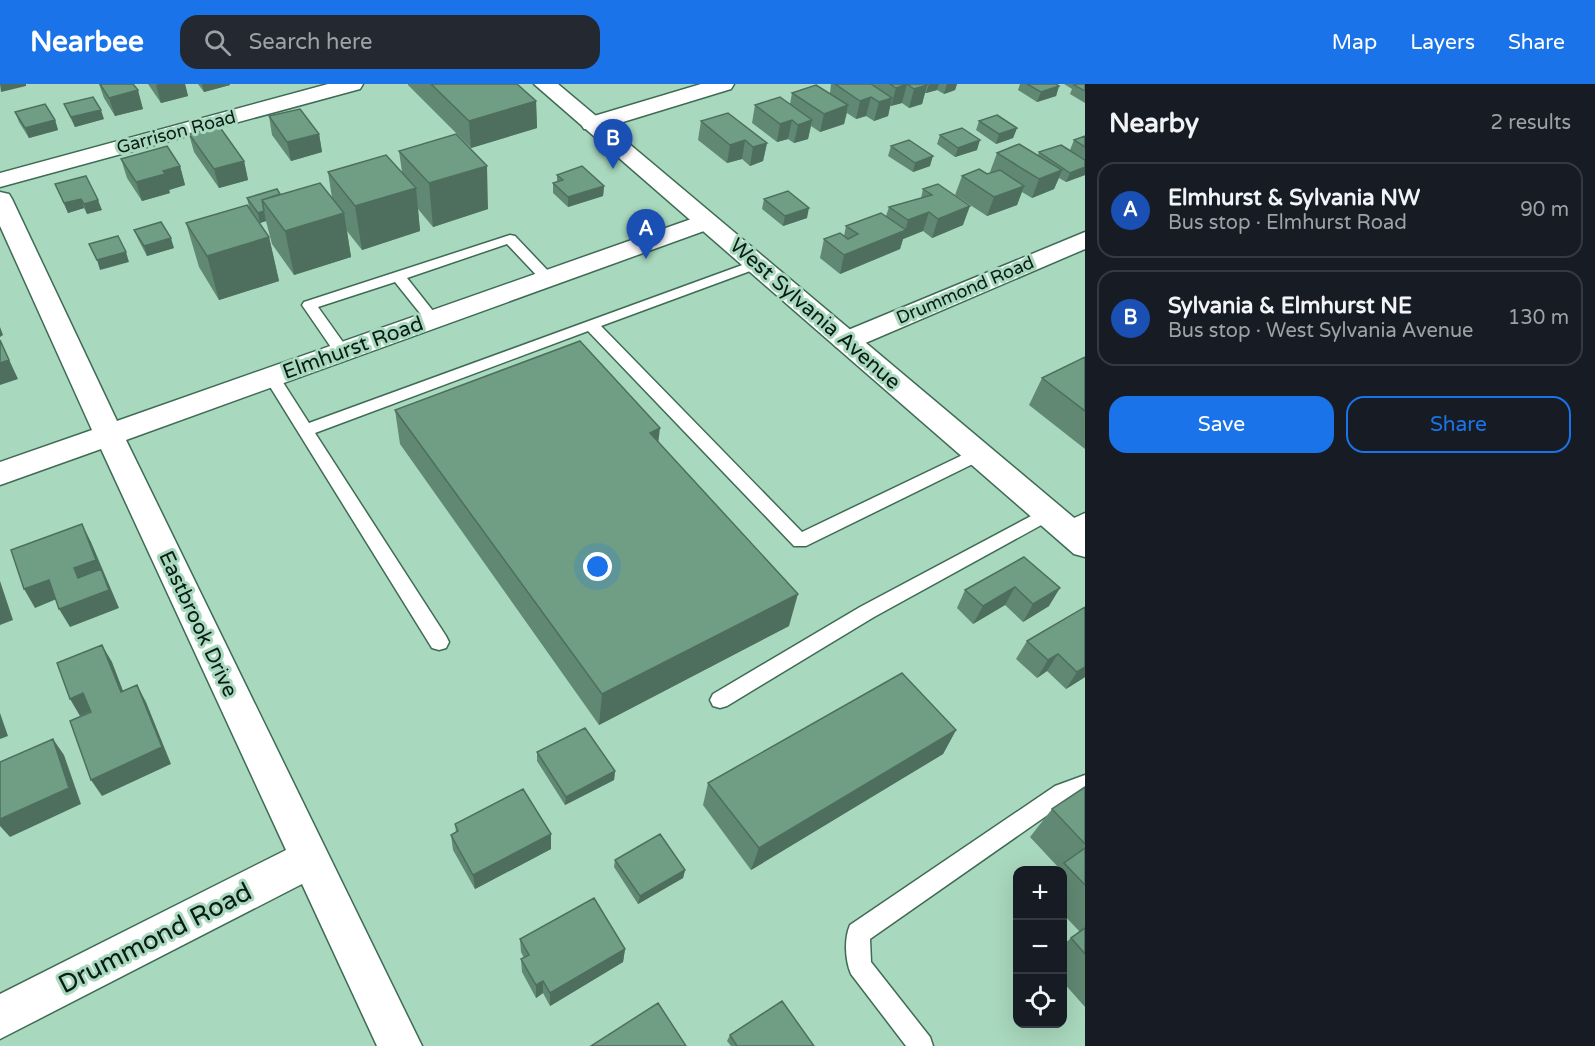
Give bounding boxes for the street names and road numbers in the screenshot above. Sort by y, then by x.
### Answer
street label: Garrison Road [114,106,238,158]
street label: West Sylvania Avenue [725,233,905,395]
street label: Drummond Road [893,251,1037,329]
street label: Elmhurst Road [279,311,427,385]
street label: Eastbrook Drive [153,547,243,701]
street label: Drummond Road [53,876,257,1000]

